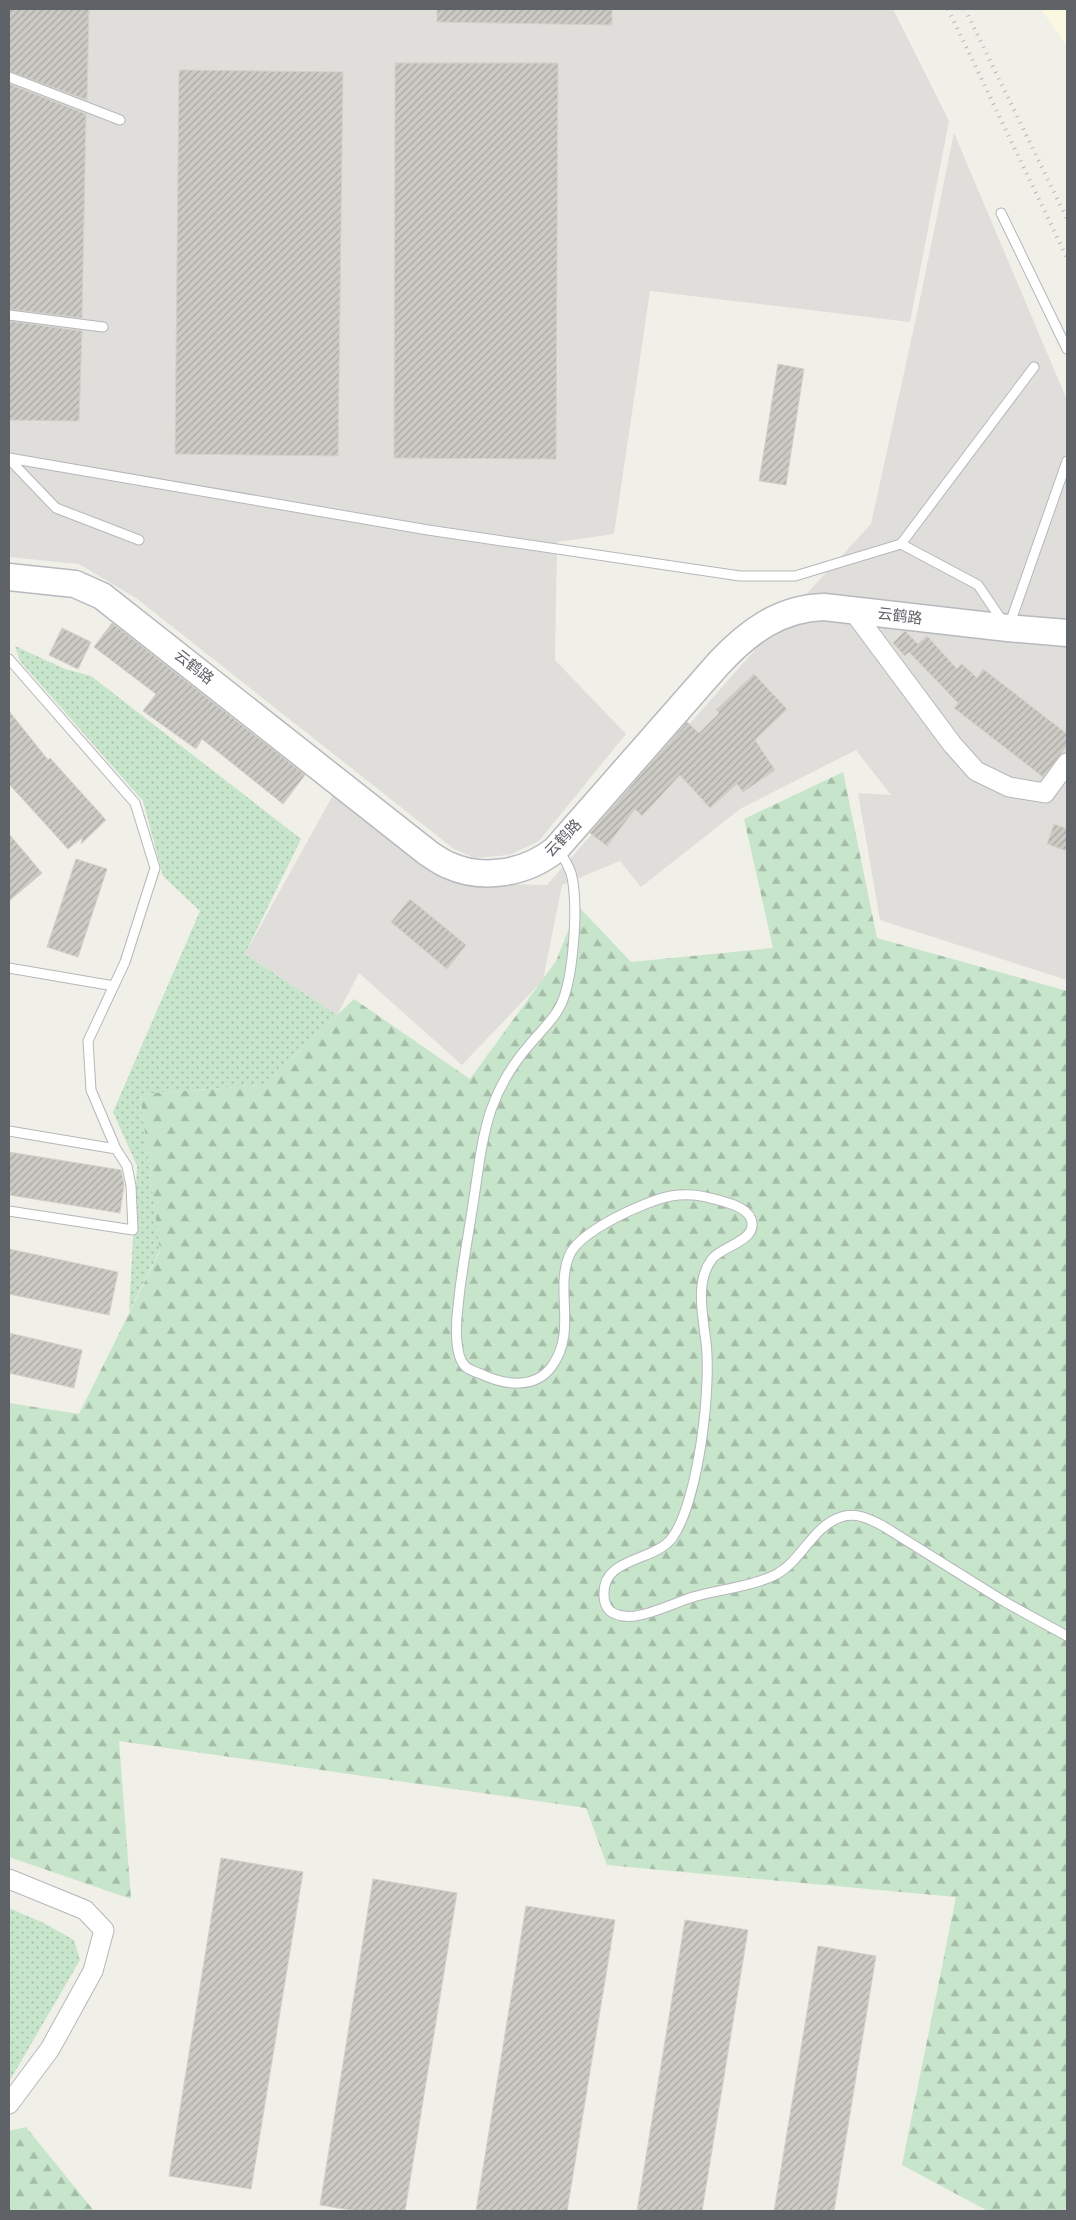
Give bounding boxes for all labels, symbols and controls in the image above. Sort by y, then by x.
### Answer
street label: 云鹤路 [876,602,924,629]
street label: 云鹤路 [170,644,219,689]
street label: 云鹤路 [539,814,586,861]

